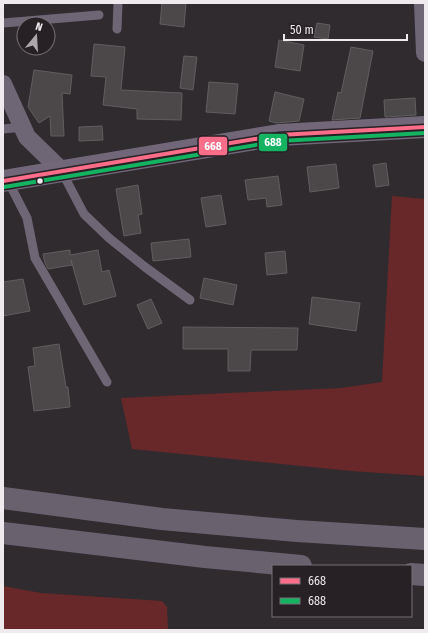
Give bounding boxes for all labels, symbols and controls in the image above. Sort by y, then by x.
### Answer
north arrow [16,16,56,56]
scale bar [284,16,407,42]
text: N [34,20,44,34]
text: 50 m [290,23,314,37]
line badge: 688 [258,133,288,152]
line badge: 668 [198,136,228,156]
text: 688 [264,136,282,149]
text: 668 [204,140,222,153]
unlabelled marker [35,176,45,186]
legend [272,565,412,617]
text: 668 [308,574,326,588]
text: 688 [308,594,326,608]

